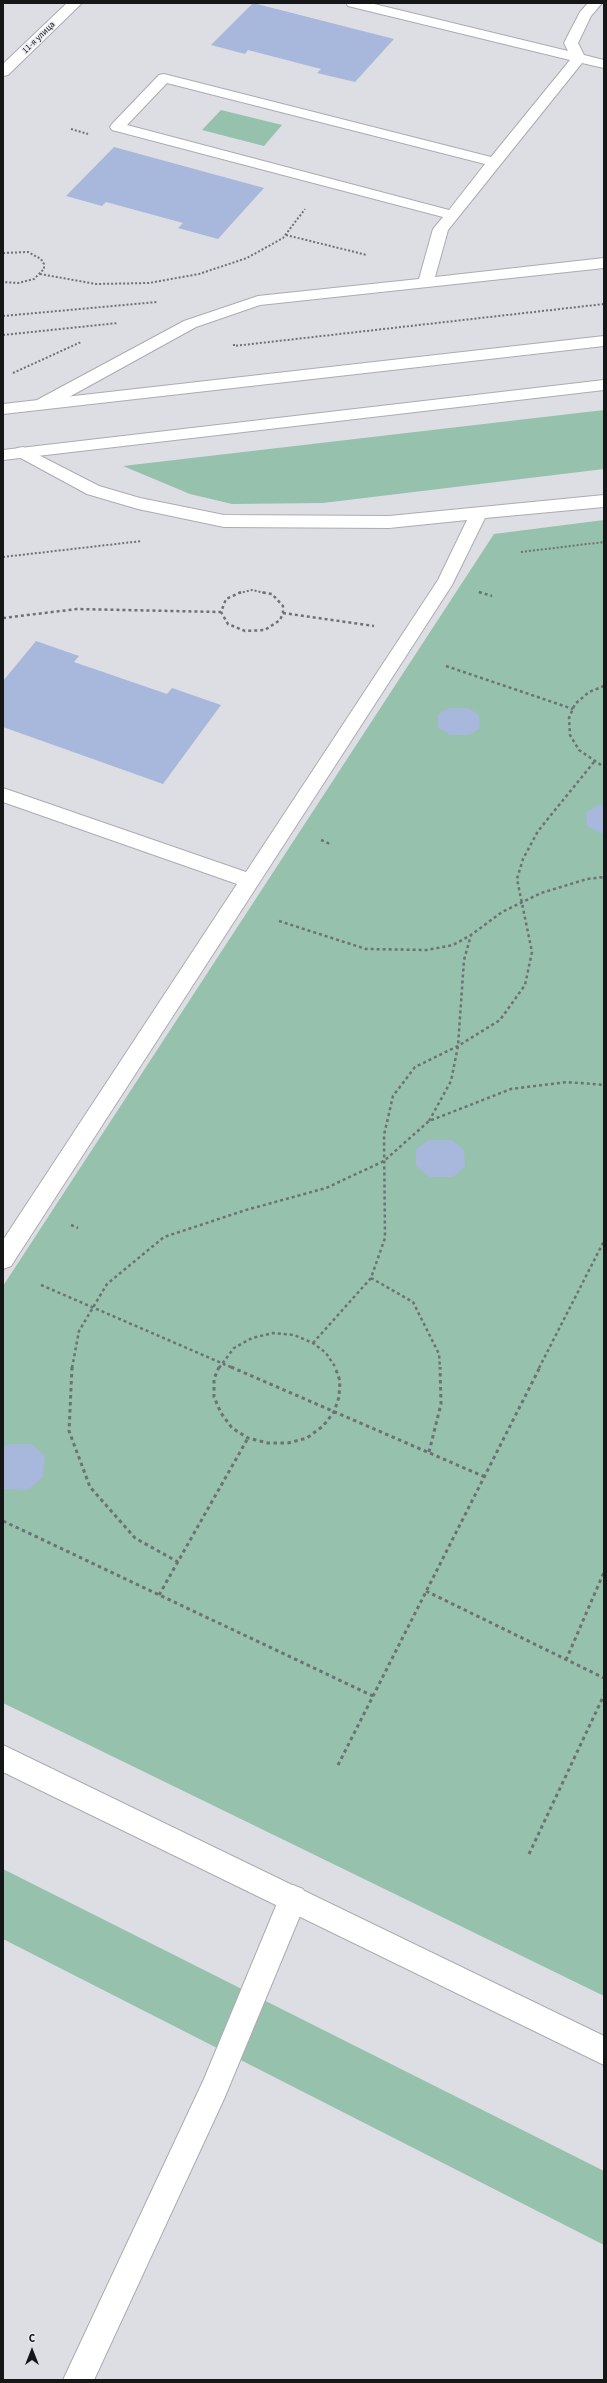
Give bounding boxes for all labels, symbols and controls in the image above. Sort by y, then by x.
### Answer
street label: 11-я улица [20,20,58,56]
north arrow [12,2331,52,2371]
text: С [29,2331,35,2346]

